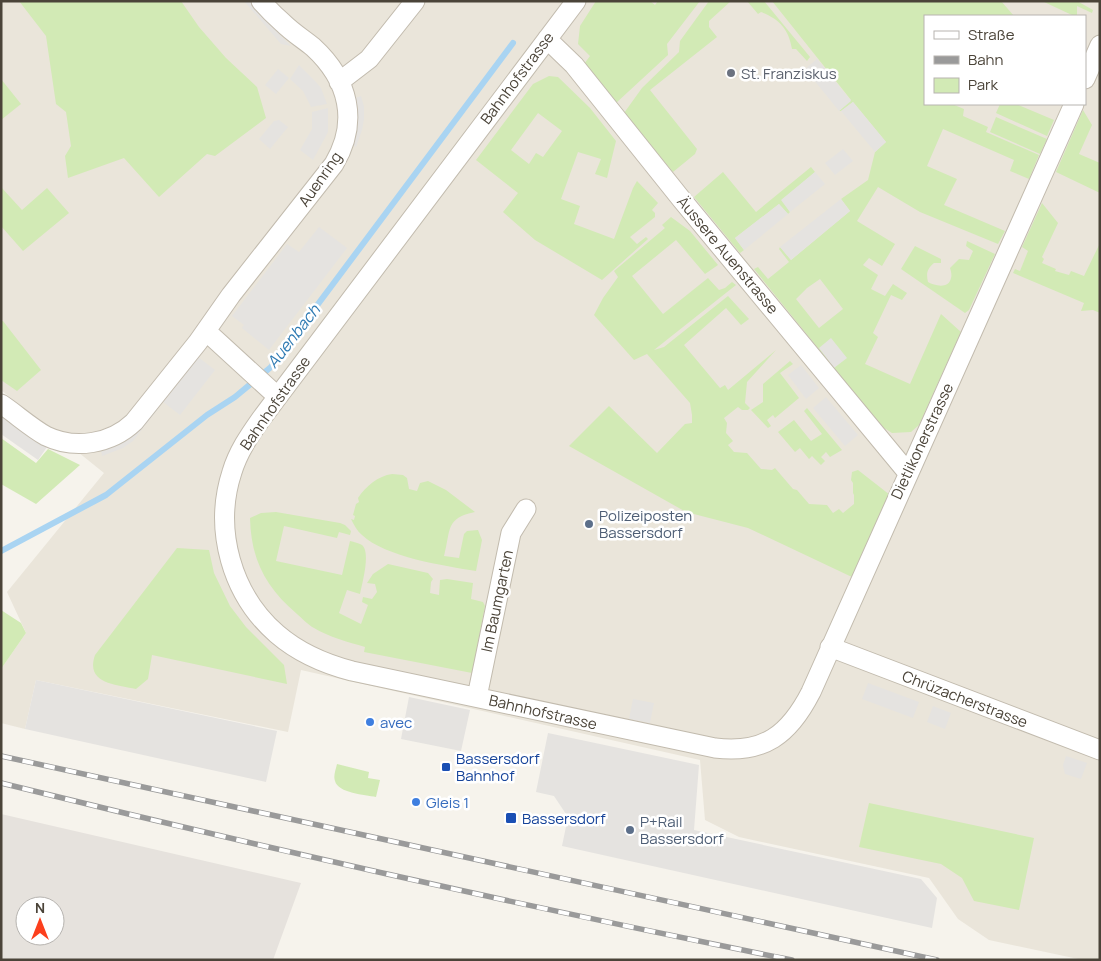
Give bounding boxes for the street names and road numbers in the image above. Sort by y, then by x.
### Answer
street label: Bahnhofstrasse [475,27,559,128]
street label: Auenring [293,147,347,211]
street label: Äussere Auenstrasse [672,192,784,318]
street label: Bahnhofstrasse [235,352,315,454]
street label: Dietlikonerstrasse [886,379,958,503]
street label: Im Baumgarten [476,548,518,654]
street label: Chrüzacherstrasse [899,665,1031,733]
street label: Bahnhofstrasse [487,689,599,735]

